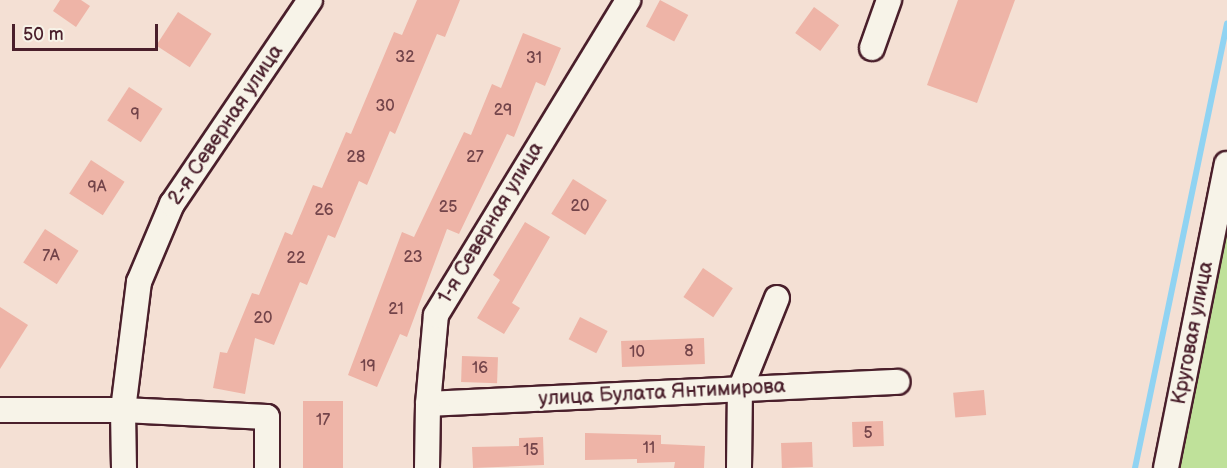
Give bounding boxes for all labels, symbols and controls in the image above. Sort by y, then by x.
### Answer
scale bar [15,12,160,50]
text: 50 m [23,24,64,45]
street label: 2-я Северная улица [163,40,289,210]
house number: 32 [395,48,415,68]
house number: 31 [526,49,542,69]
house number: 30 [375,97,395,117]
house number: 29 [494,101,512,121]
house number: 9 [130,105,140,125]
street label: 1-я Северная улица [433,138,549,308]
house number: 28 [347,148,365,168]
house number: 27 [466,148,484,168]
house number: 9А [88,178,106,198]
house number: 20 [571,197,589,217]
house number: 25 [439,198,457,218]
house number: 26 [314,201,334,221]
house number: 7А [42,247,60,267]
house number: 23 [404,248,422,268]
house number: 22 [287,249,305,269]
street label: Круговая улица [1167,259,1219,407]
house number: 21 [388,300,404,320]
house number: 20 [254,309,272,329]
house number: 8 [684,342,694,362]
house number: 10 [629,343,645,363]
house number: 19 [360,357,376,377]
house number: 16 [472,359,488,379]
street label: улица Булата Янтимирова [538,375,786,411]
house number: 17 [316,411,330,431]
house number: 5 [863,424,873,444]
house number: 11 [643,439,655,459]
house number: 15 [523,441,539,461]

